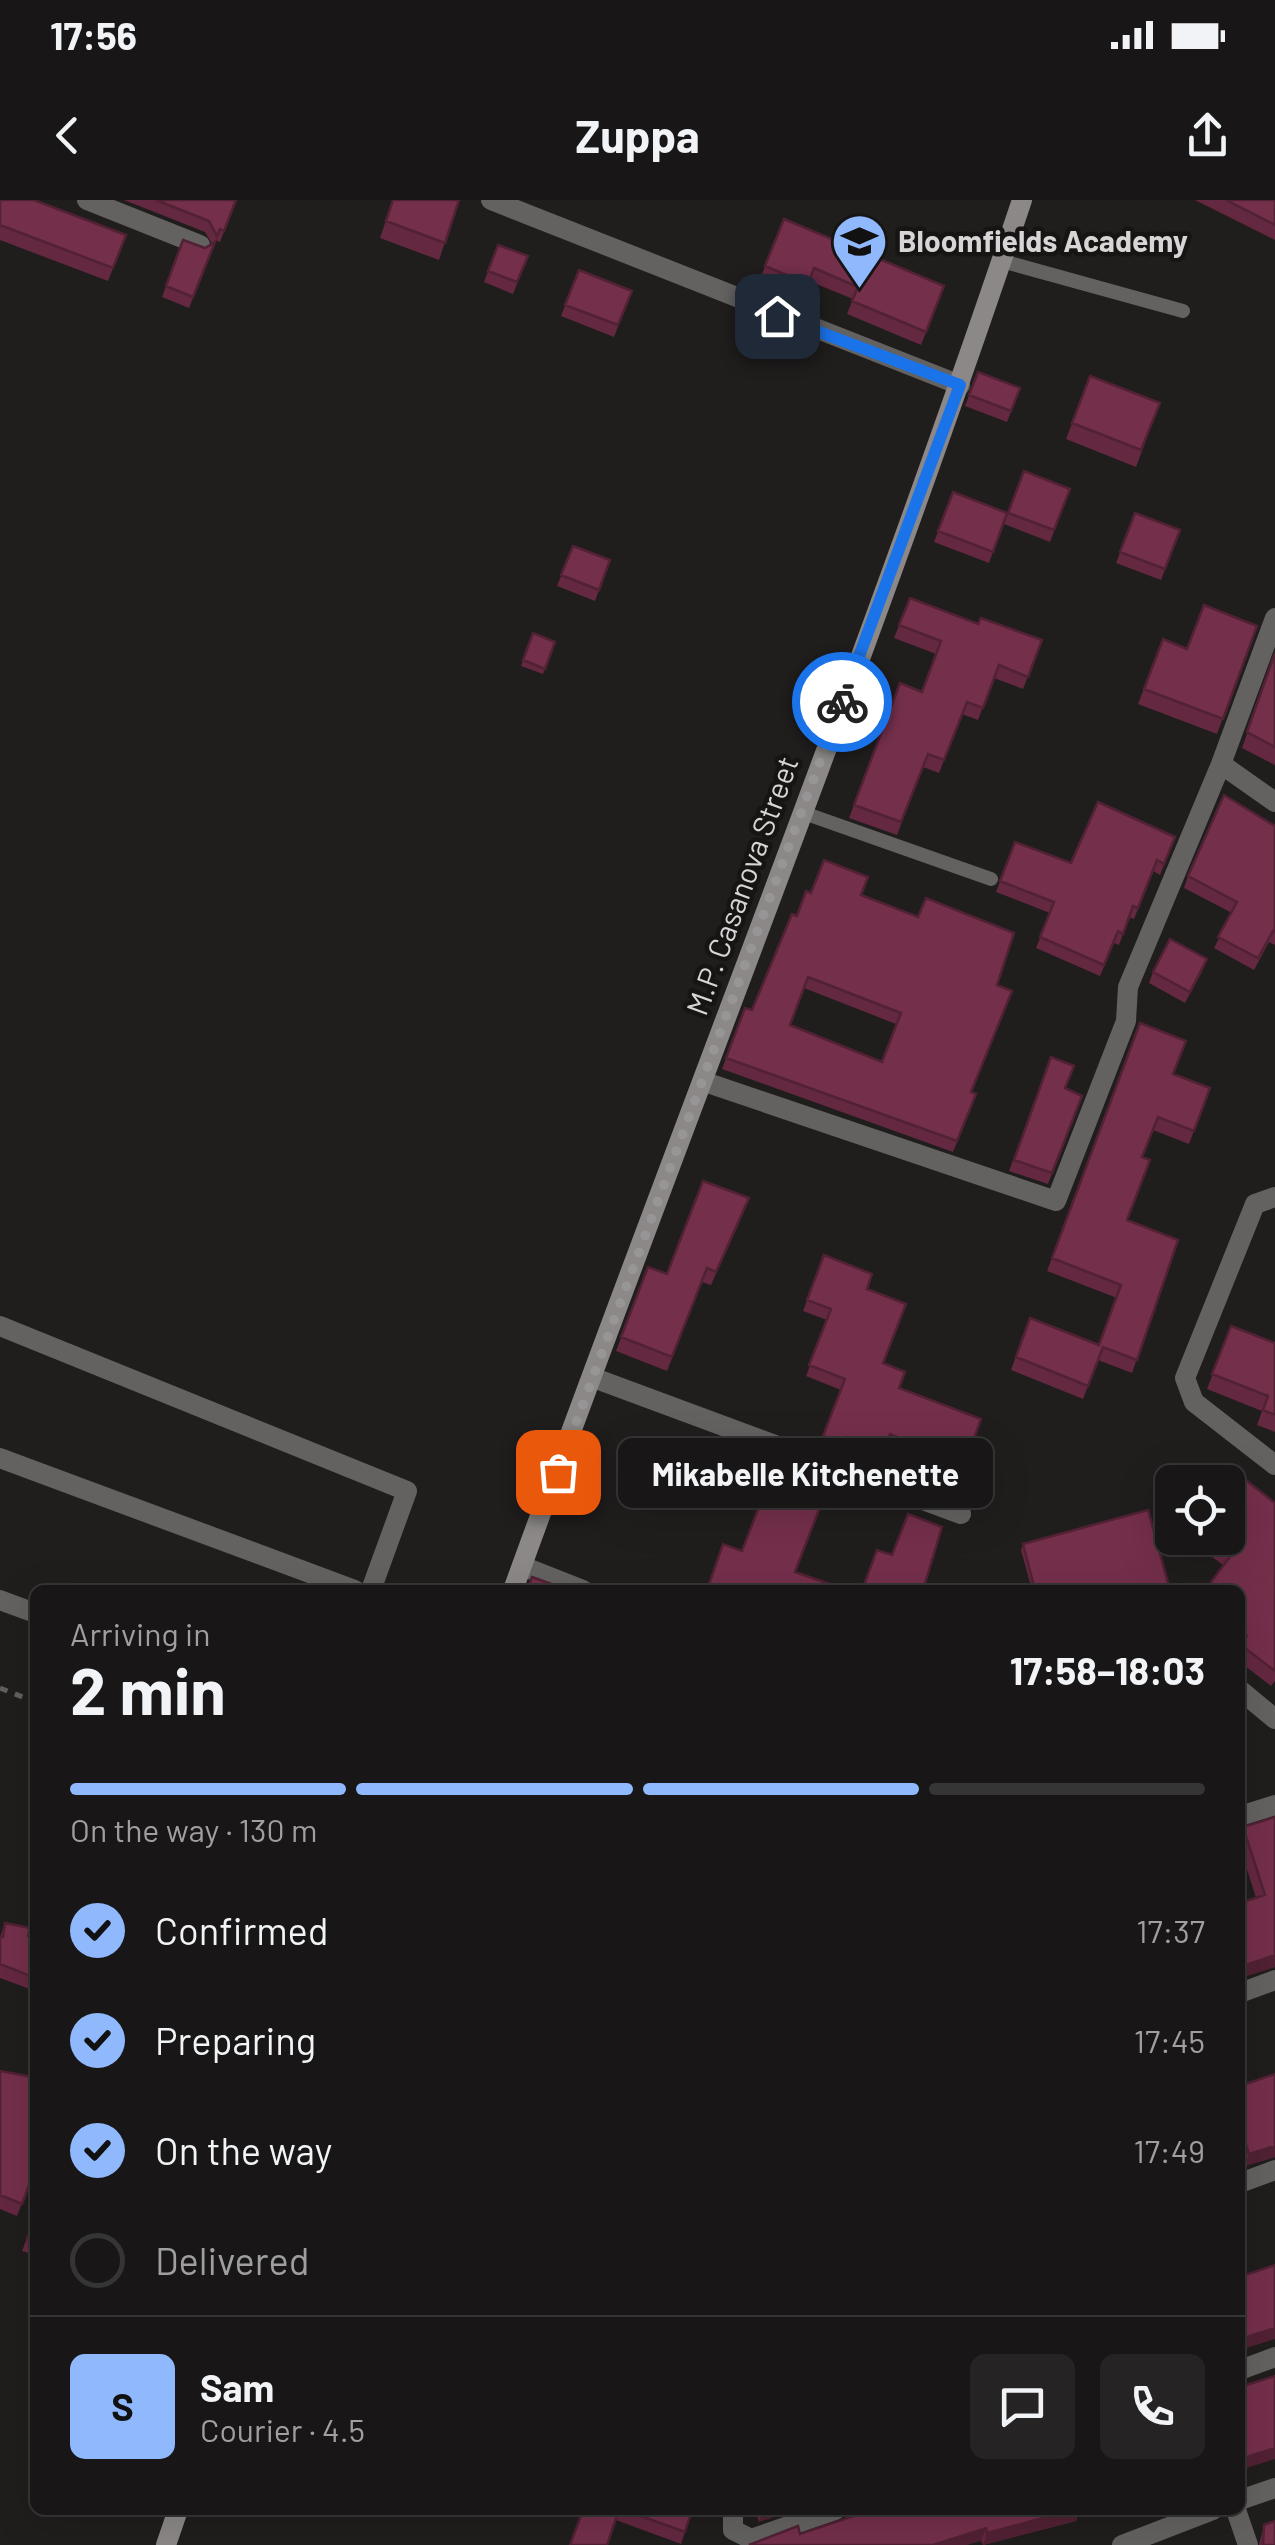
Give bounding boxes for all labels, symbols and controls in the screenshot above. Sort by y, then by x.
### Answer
text: 17:56 [50,12,137,58]
icon: back [40,108,95,163]
text: Zuppa [575,108,700,162]
icon: share [1180,108,1235,163]
school or university icon: Bloomfields Academy [829,212,889,291]
place label: Bloomfields Academy [898,222,1188,258]
pin [735,274,820,359]
icon: home [750,289,805,344]
courier [792,652,892,752]
icon: bike [815,675,870,730]
street label: M.P. Casanova Street [678,751,805,1020]
pin [516,1430,601,1515]
callout: Mikabelle Kitchenette [618,1437,993,1507]
icon: bag [531,1445,586,1500]
text: Mikabelle Kitchenette [652,1454,959,1492]
map controls [1155,1465,1245,1555]
button: locate [1155,1465,1245,1555]
text: Arriving in [70,1614,210,1652]
text: 17:58–18:03 [1010,1647,1205,1693]
text: 2 min [70,1650,226,1728]
text: On the way · 130 m [70,1810,317,1848]
icon: check [70,1903,125,1958]
text: Confirmed [155,1907,328,1953]
text: 17:37 [1136,1911,1205,1949]
icon: check [70,2013,125,2068]
text: Preparing [155,2017,316,2063]
text: 17:45 [1134,2021,1205,2059]
icon: check [70,2123,125,2178]
text: On the way [155,2127,332,2173]
text: 17:49 [1134,2131,1205,2169]
text: Delivered [155,2237,309,2283]
button: chat [970,2354,1075,2459]
button: phone [1100,2354,1205,2459]
text: Sam [200,2364,274,2410]
text: S [111,2383,134,2429]
text: Courier · 4.5 [200,2410,365,2448]

